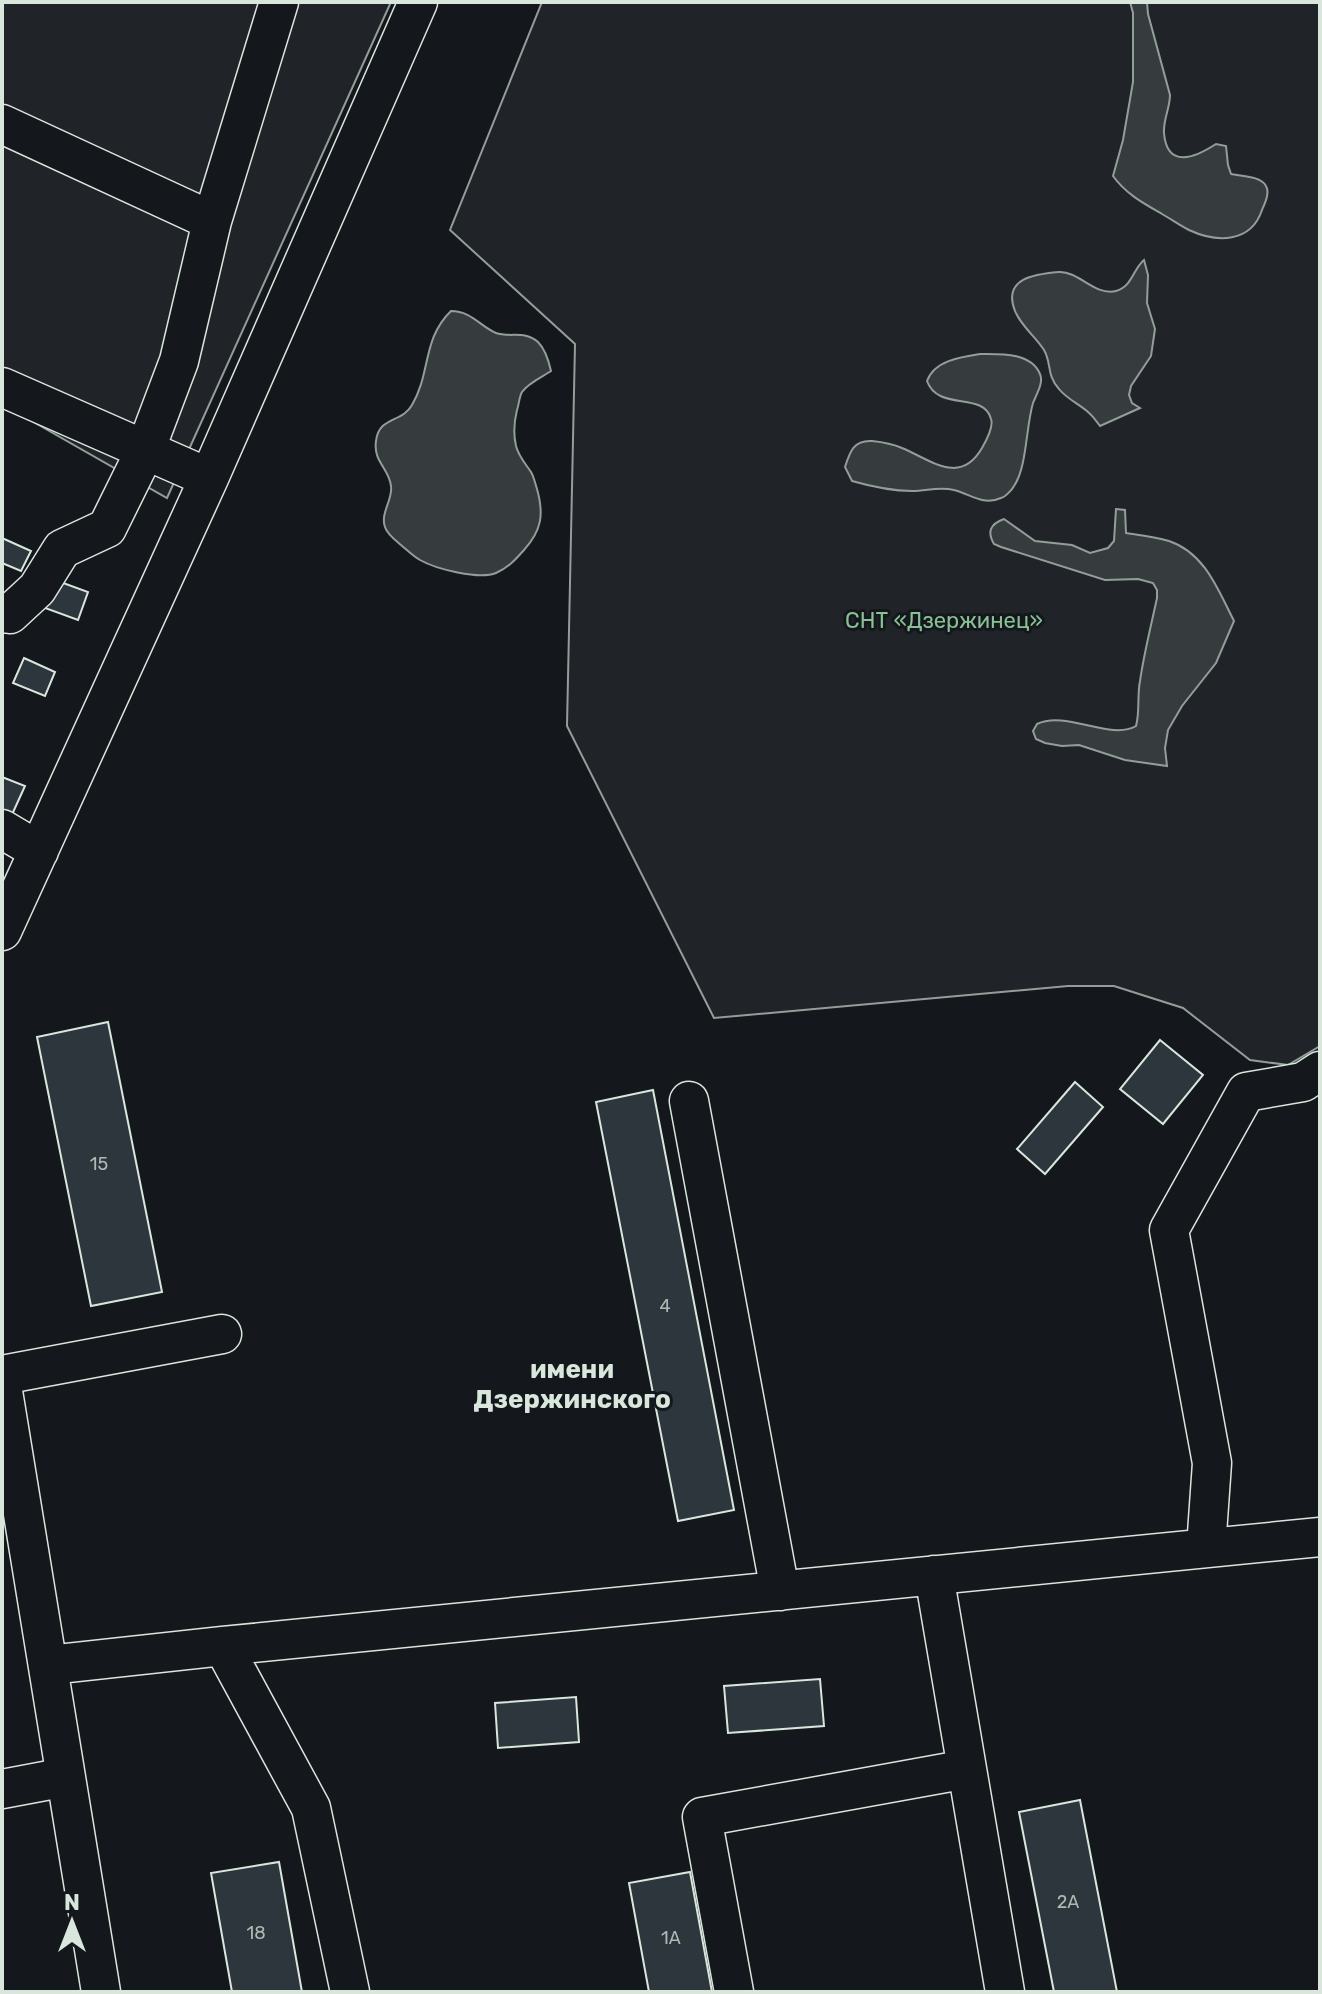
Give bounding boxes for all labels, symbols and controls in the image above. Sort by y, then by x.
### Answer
park label: СНТ «Дзержинец» [845,607,1043,634]
house number: 15 [90,1153,108,1175]
house number: 4 [659,1295,671,1317]
district label: имени Дзержинского [473,1354,671,1415]
north arrow [32,1882,112,1962]
text: N [64,1889,80,1916]
house number: 2А [1057,1891,1079,1913]
house number: 18 [246,1922,266,1944]
house number: 1А [661,1927,681,1949]

